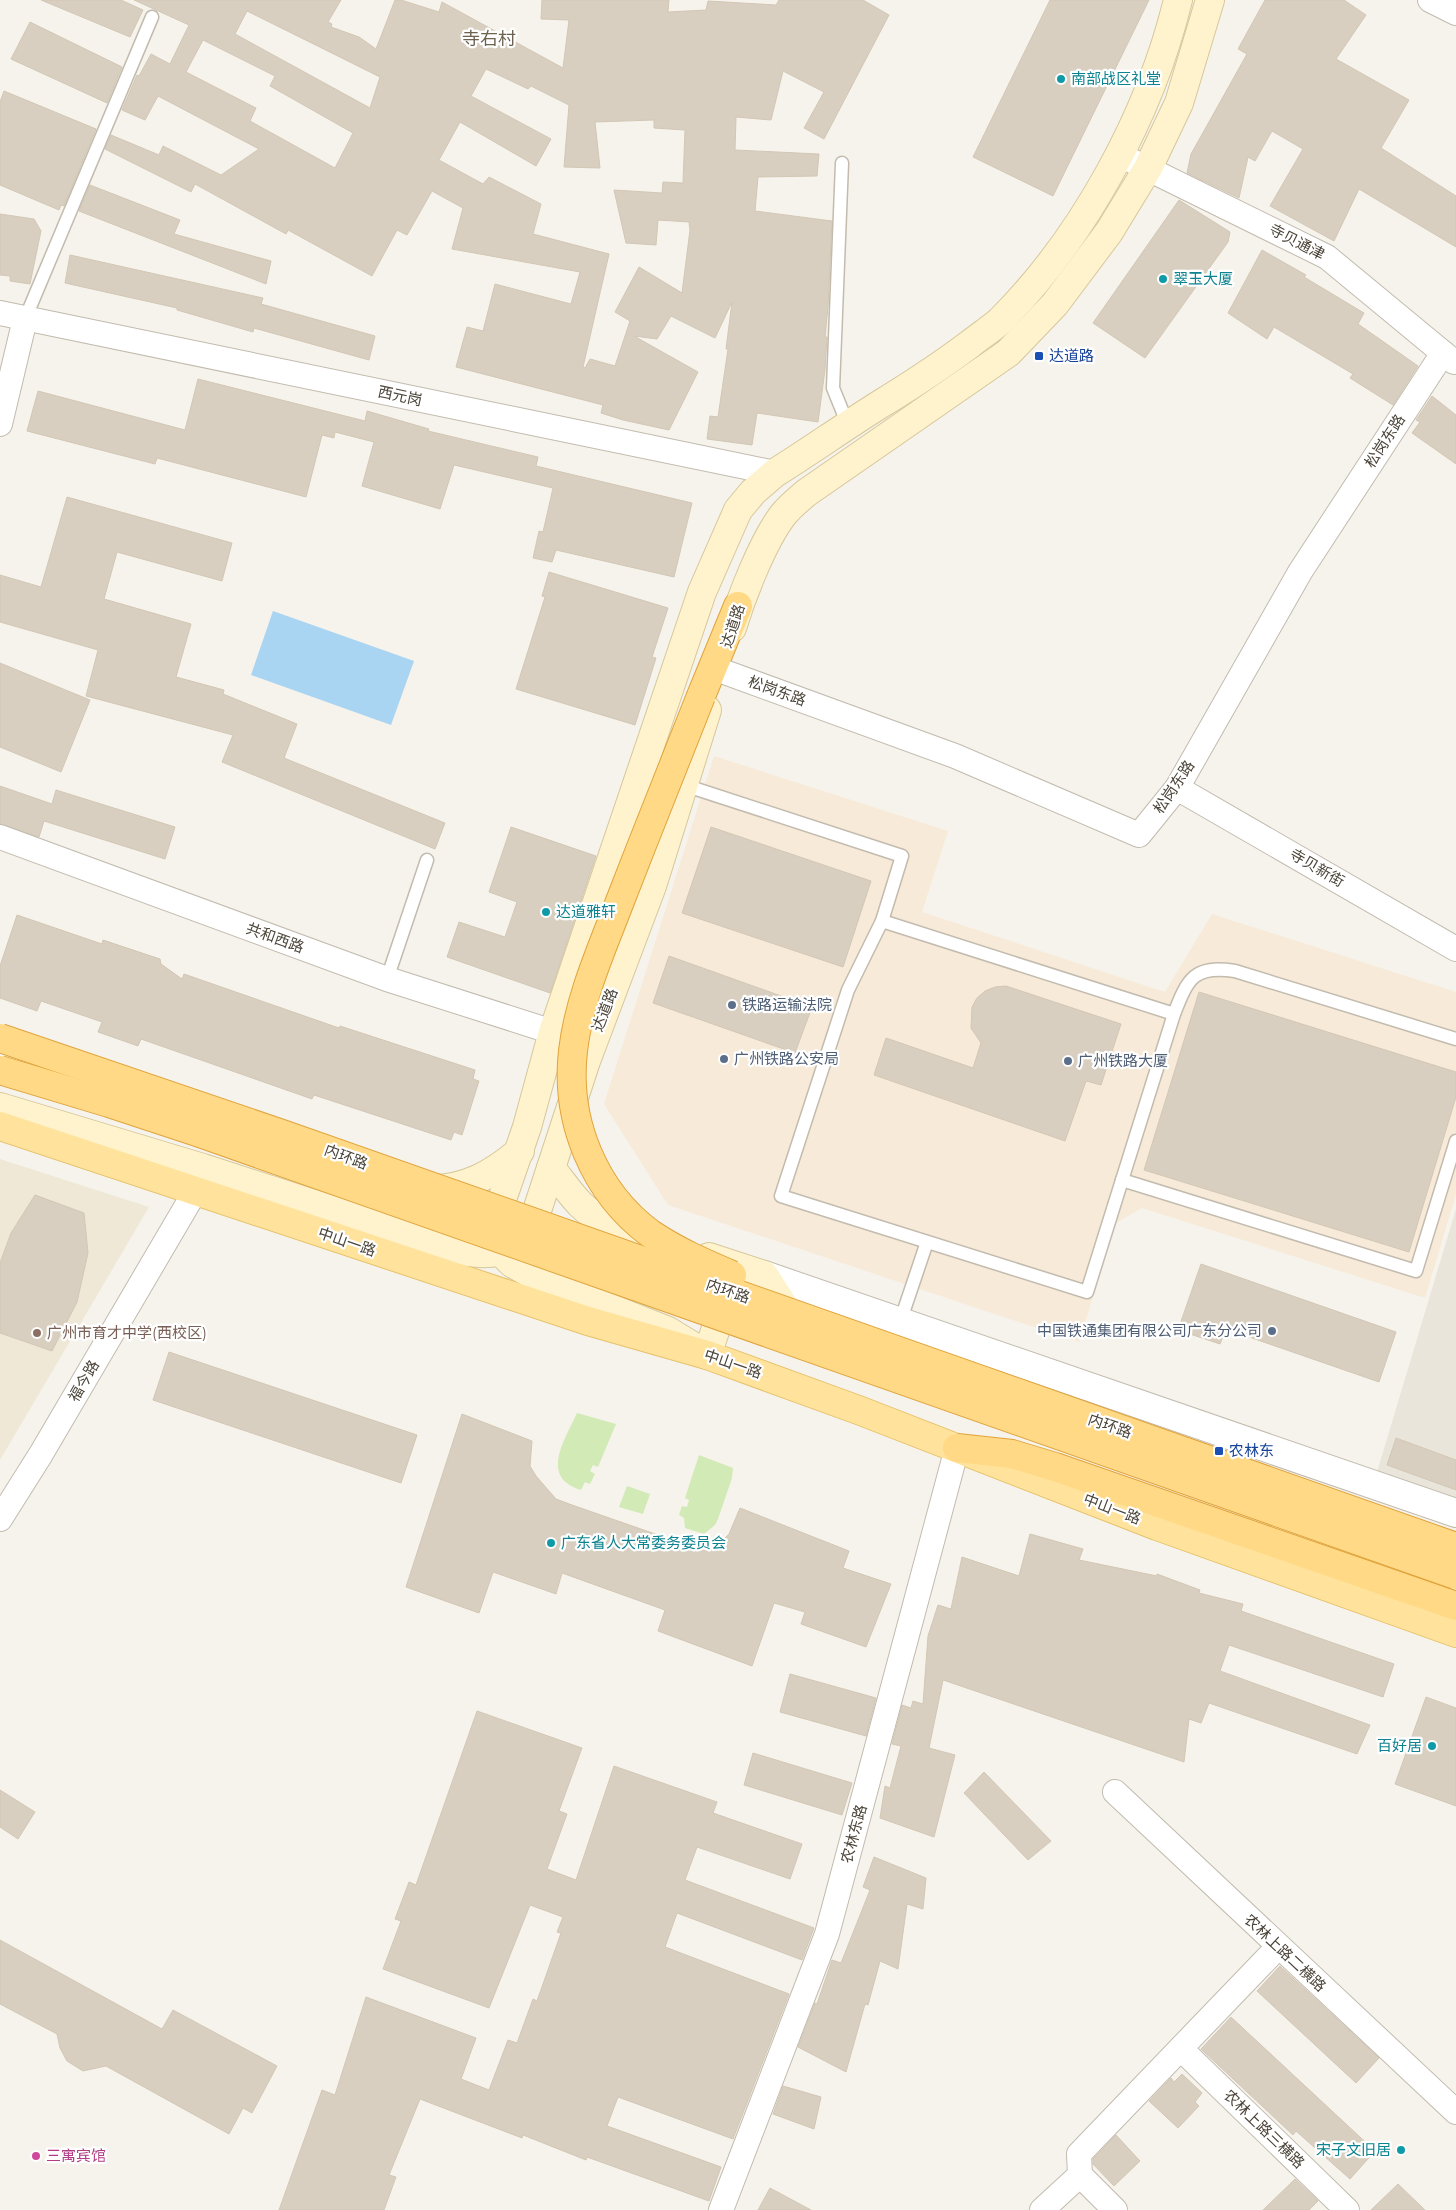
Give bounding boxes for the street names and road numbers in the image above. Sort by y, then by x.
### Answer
street label: 寺贝通津 [1266,219,1328,264]
street label: 西元岗 [376,382,424,409]
street label: 松岗东路 [1360,410,1409,471]
street label: 达道路 [717,602,749,650]
street label: 松岗东路 [746,671,809,710]
street label: 松岗东路 [1149,757,1198,817]
street label: 寺贝新街 [1287,844,1348,891]
street label: 共和西路 [244,918,307,957]
street label: 达道路 [588,985,621,1034]
street label: 内环路 [322,1140,371,1173]
street label: 中山一路 [316,1223,379,1260]
street label: 内环路 [704,1274,753,1307]
street label: 中山一路 [702,1345,765,1382]
street label: 福今路 [64,1357,103,1405]
street label: 内环路 [1086,1409,1135,1442]
street label: 中山一路 [1081,1489,1144,1528]
street label: 农林东路 [837,1802,870,1865]
street label: 农林上路二横路 [1240,1910,1330,1995]
street label: 农林上路三横路 [1220,2085,1309,2172]

